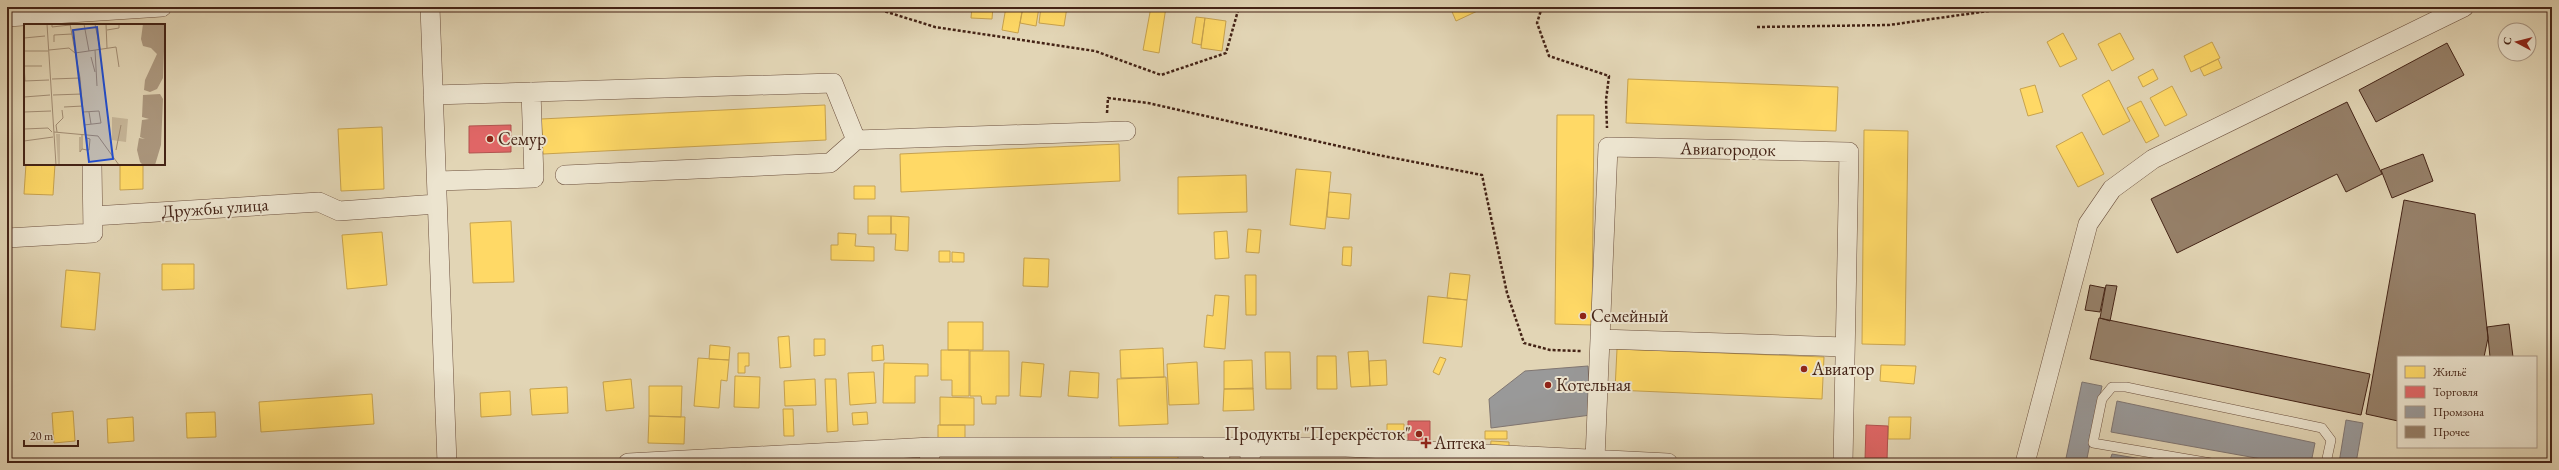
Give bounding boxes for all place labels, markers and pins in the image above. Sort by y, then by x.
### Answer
place label: Семур [498,127,546,150]
marker: Семур [485,134,495,144]
place label: Семейный [1591,304,1669,327]
marker: Семейный [1578,311,1588,321]
place label: Авиатор [1811,357,1874,380]
marker: Авиатор [1799,364,1809,374]
place label: Котельная [1556,373,1631,396]
marker: Котельная [1543,380,1553,390]
place label: Продукты "Перекрёсток" [1224,422,1411,445]
marker: Продукты "Перекрёсток" [1414,429,1424,439]
place label: Аптека [1433,431,1486,454]
marker: Аптека [1421,438,1431,448]

